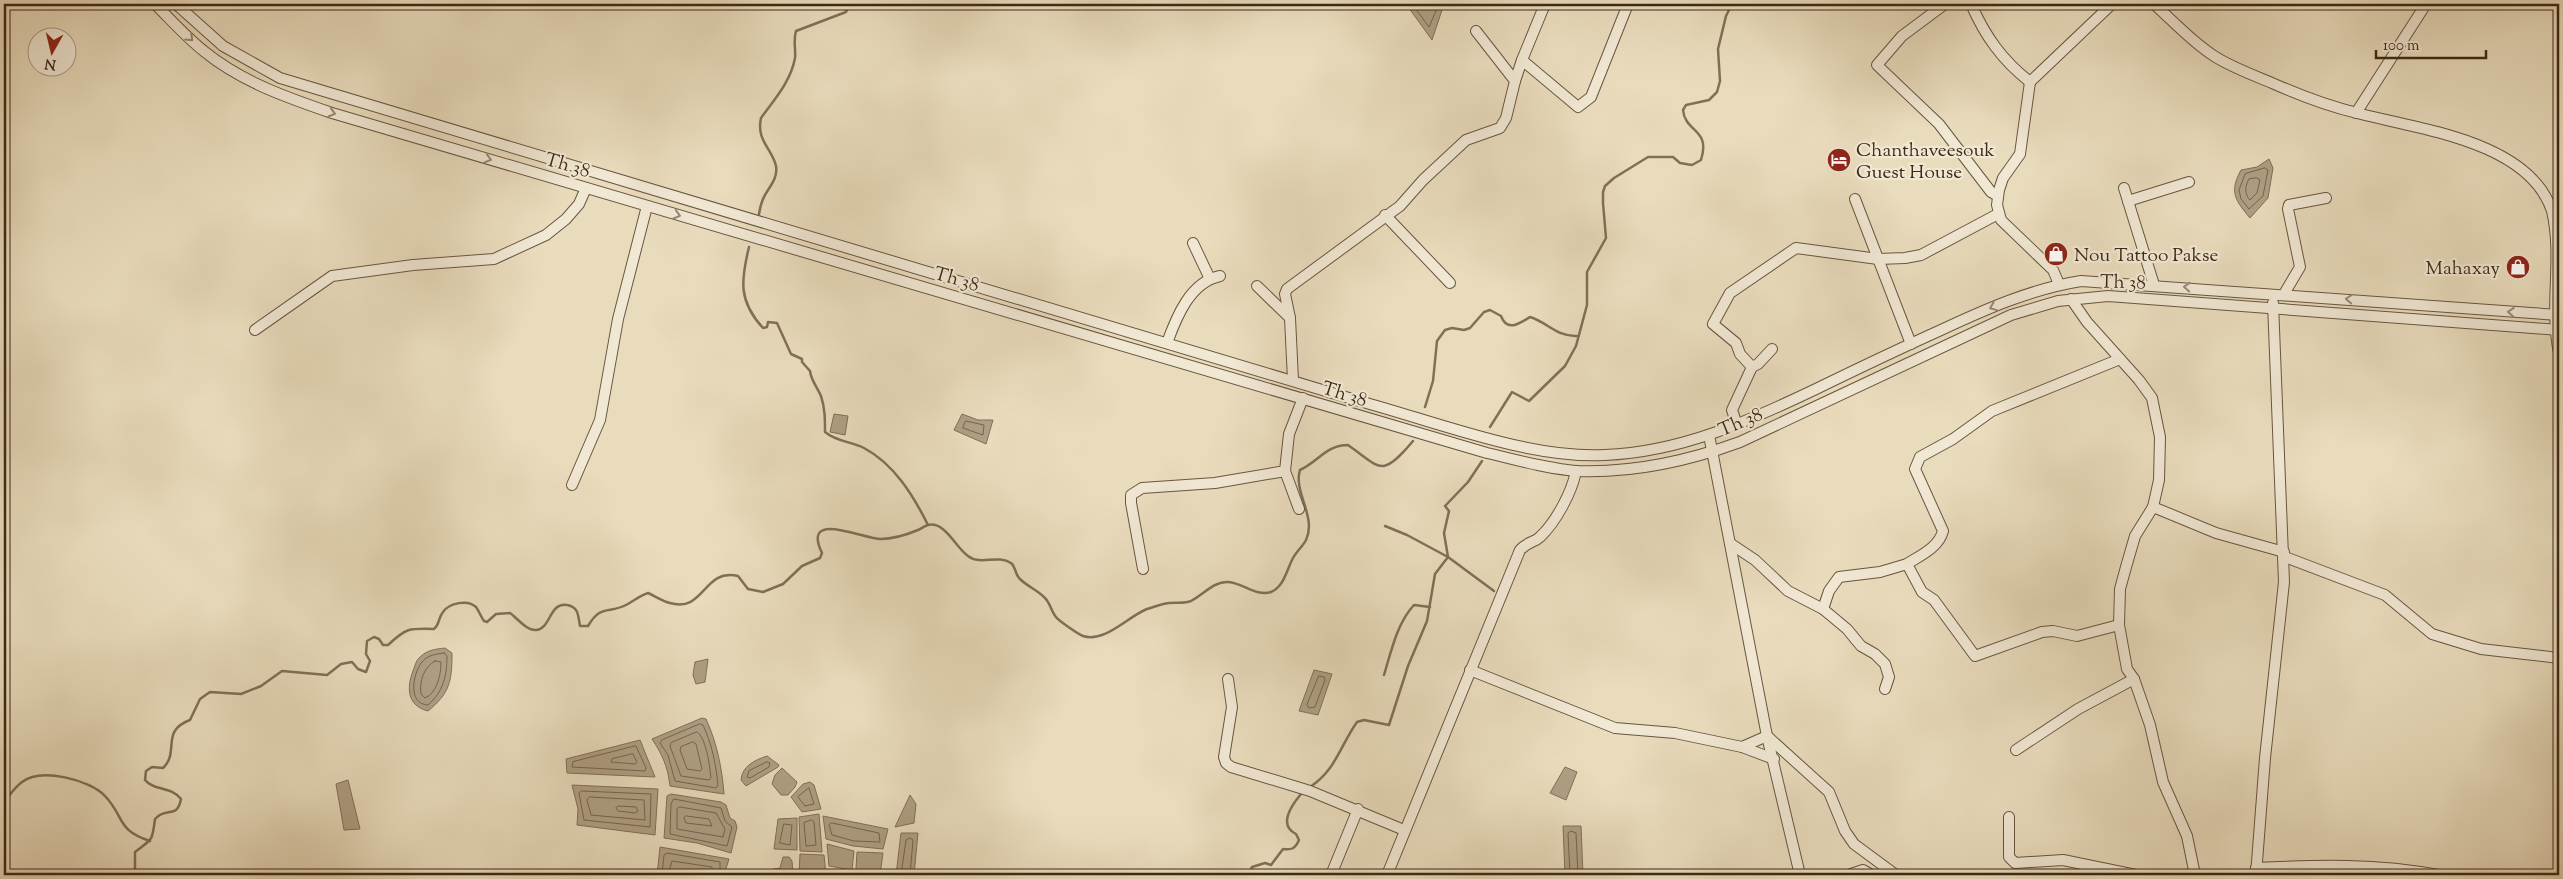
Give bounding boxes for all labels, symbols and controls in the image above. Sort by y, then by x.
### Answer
north arrow [28,28,78,78]
scale bar [2376,28,2486,60]
one-way arrow [184,32,193,41]
text: 100 m [2383,36,2420,57]
text: N [44,52,57,74]
one-way arrow [327,107,335,117]
place label: Chanthaveesouk Guest House [1856,138,1995,187]
street label: Th 38 [542,147,593,186]
hotel icon: Chanthaveesouk Guest House [1826,147,1852,173]
one-way arrow [483,153,491,163]
one-way arrow [672,209,681,219]
shop icon: Nou Tattoo Pakse [2043,241,2069,267]
place label: Nou Tattoo Pakse [2074,243,2218,270]
shop icon: Mahaxay [2505,254,2531,280]
place label: Mahaxay [2426,256,2501,283]
street label: Th 38 [931,261,982,300]
street label: Th 38 [2100,270,2146,297]
one-way arrow [2182,282,2190,293]
one-way arrow [2344,294,2352,305]
one-way arrow [1989,301,1998,311]
one-way arrow [2506,306,2514,317]
street label: Th 38 [1318,376,1370,415]
street label: Th 38 [1715,402,1767,445]

